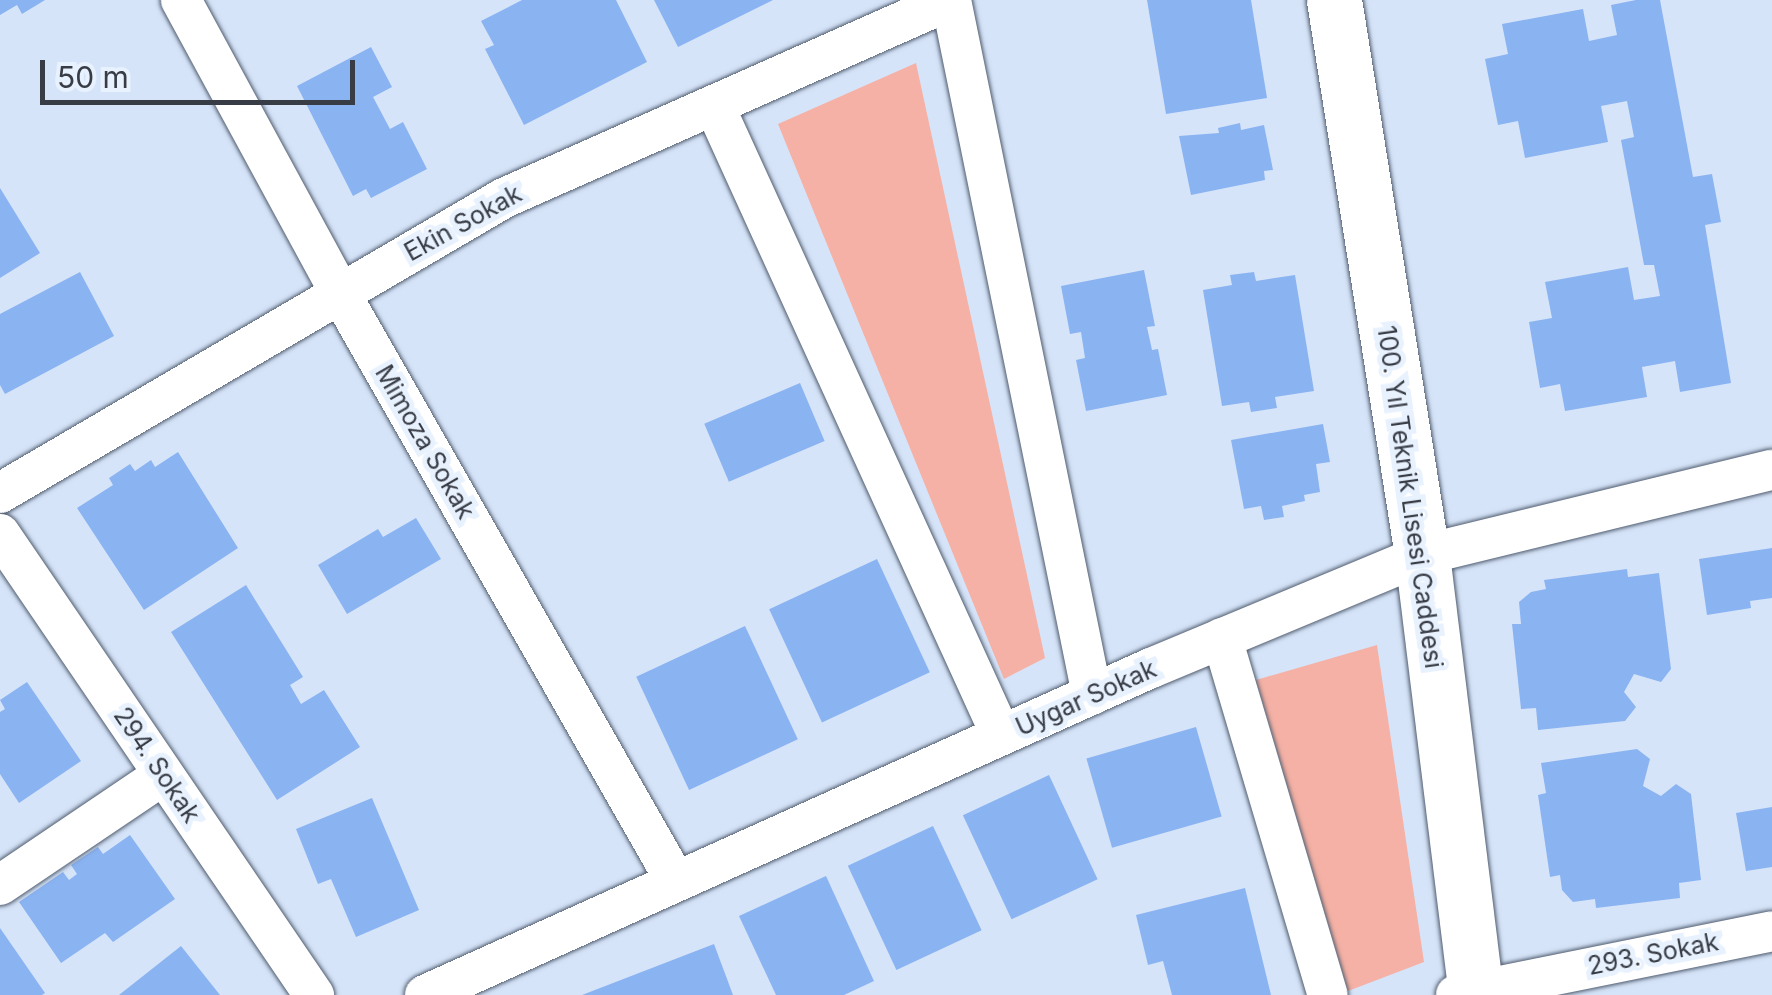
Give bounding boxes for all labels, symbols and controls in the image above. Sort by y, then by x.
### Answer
scale bar [45,40,360,102]
text: 50 m [57,59,129,95]
street label: Ekin Sokak [399,179,527,267]
street label: 100. Yıl Teknik Lisesi Caddesi [1371,324,1449,670]
street label: Mimoza Sokak [369,360,481,524]
street label: Uygar Sokak [1011,654,1161,742]
street label: 294. Sokak [107,702,207,828]
street label: 293. Sokak [1585,927,1721,981]

